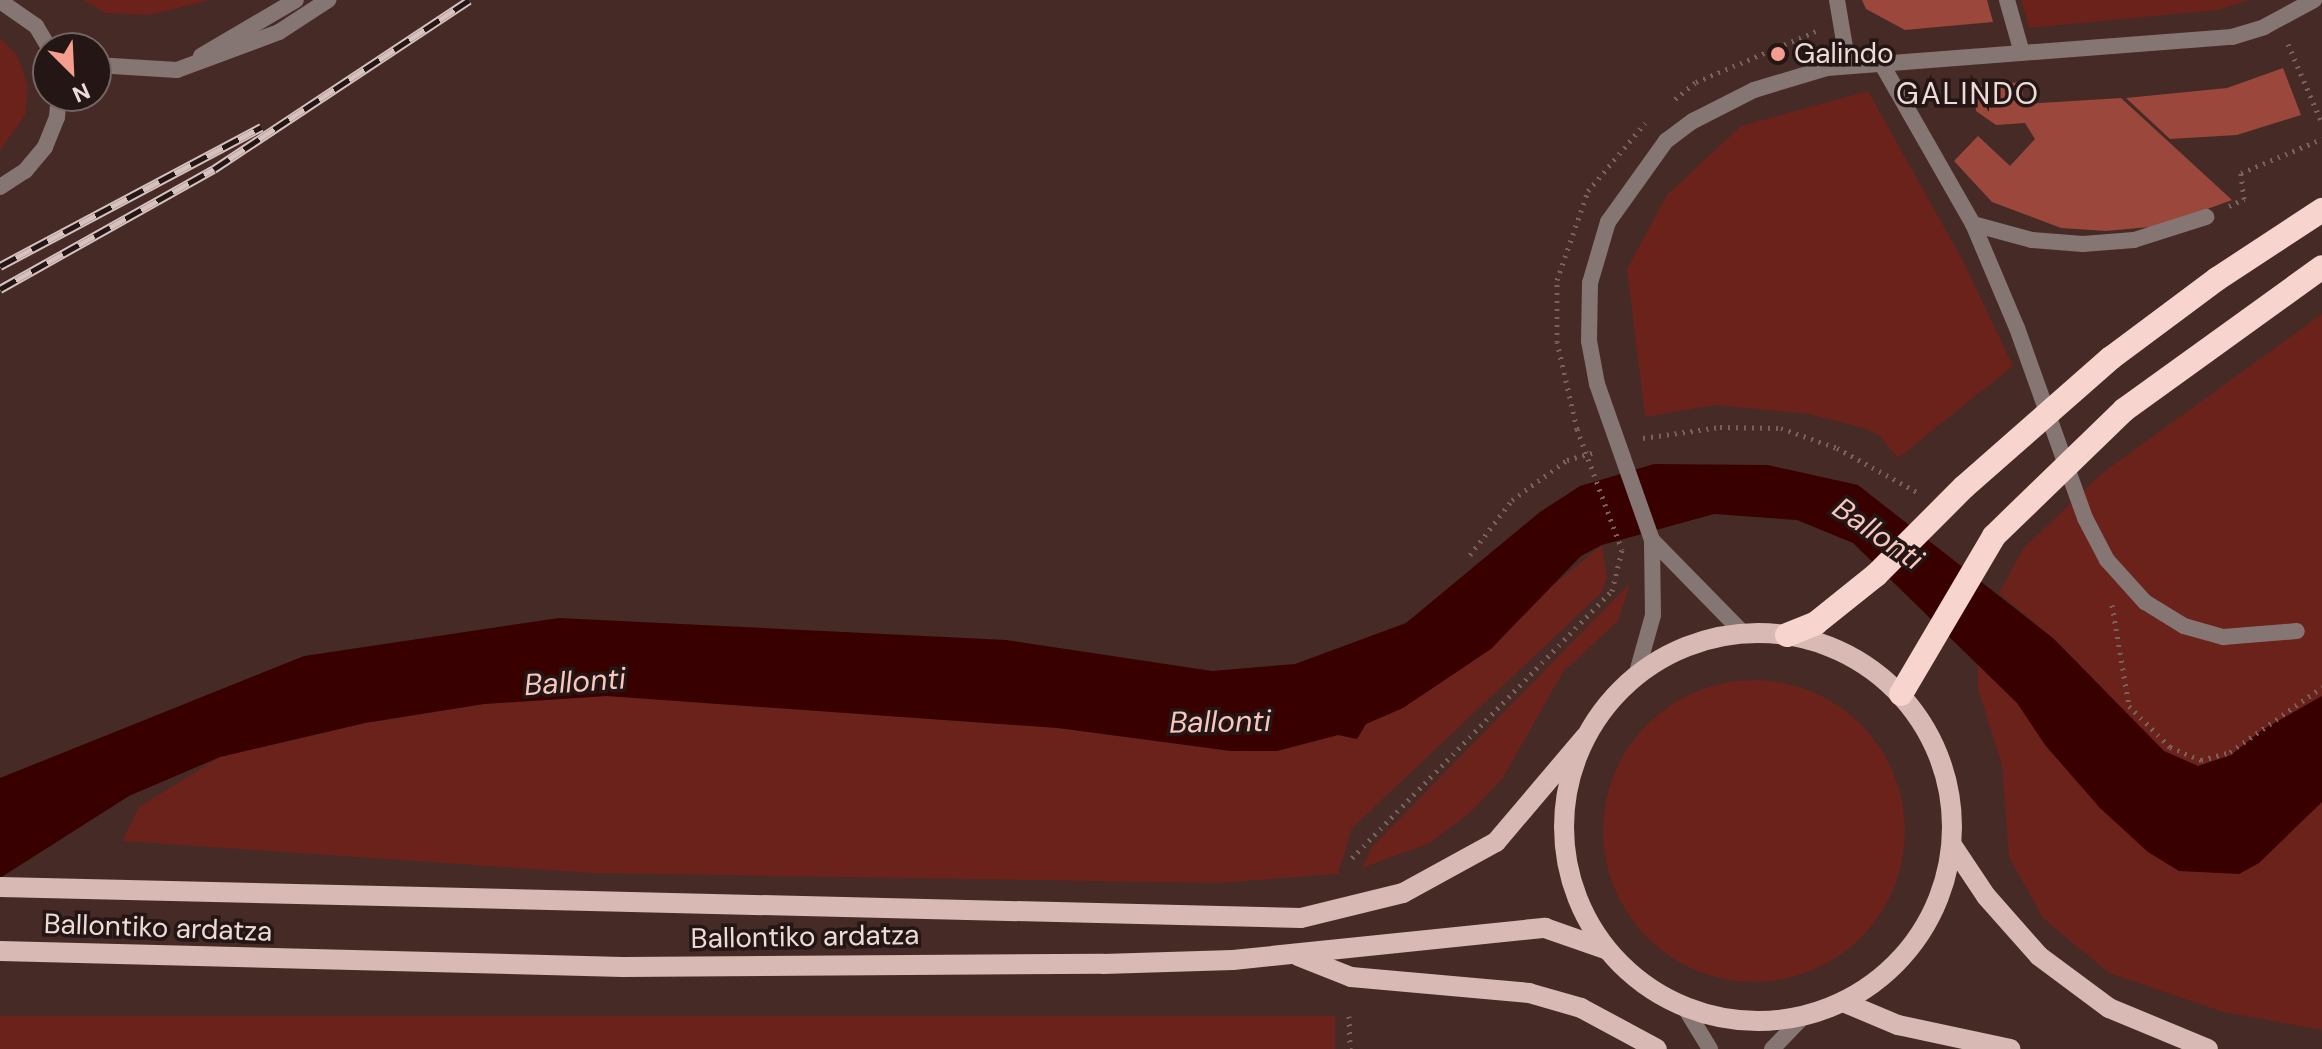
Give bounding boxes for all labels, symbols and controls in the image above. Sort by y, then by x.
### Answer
north arrow [32,32,112,112]
place label: Galindo [1794,37,1894,71]
marker: Galindo [1769,45,1787,63]
text: N [68,76,94,109]
district label: GALINDO [1896,76,2040,112]
water label: Ballonti [1826,490,1930,578]
water label: Ballonti [523,660,627,704]
water label: Ballonti [1169,703,1271,741]
street label: Ballontiko ardatza [43,907,273,949]
street label: Ballontiko ardatza [690,918,920,956]

